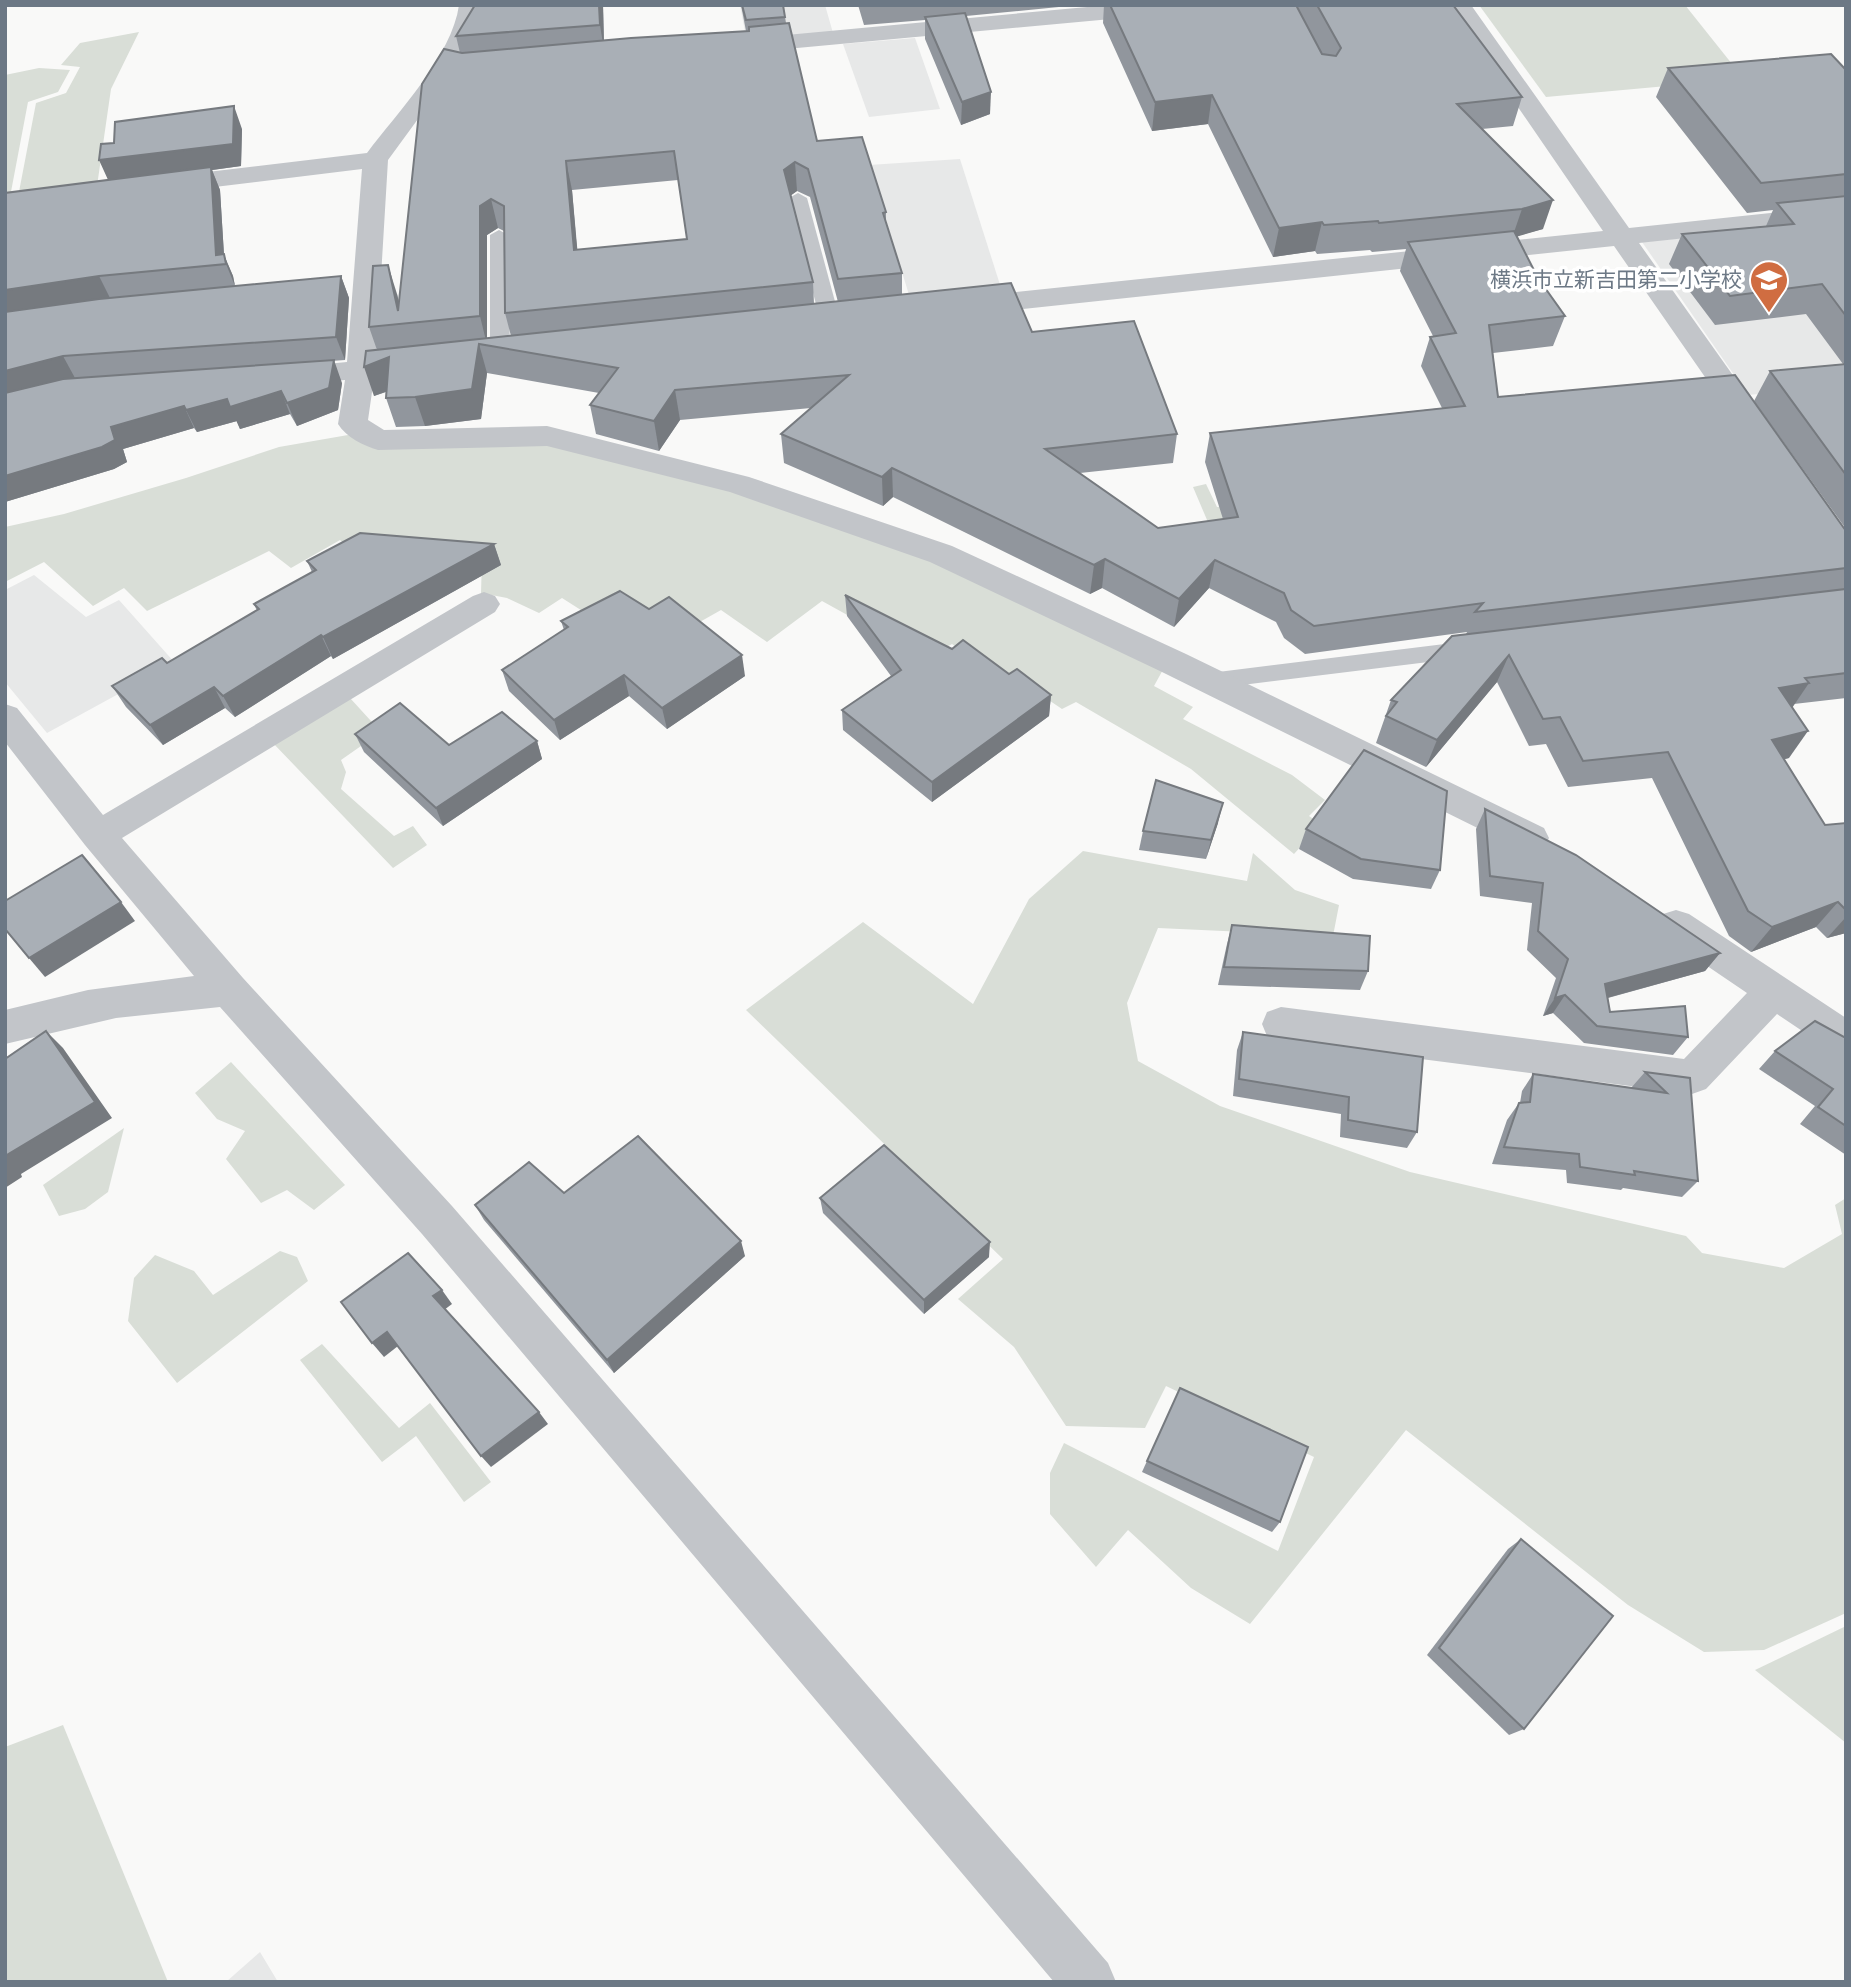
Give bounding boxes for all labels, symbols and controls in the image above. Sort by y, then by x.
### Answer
school or university icon: 横浜市立新吉田第二小学校 [1748,259,1790,314]
place label: 横浜市立新吉田第二小学校 [1490,269,1742,291]

